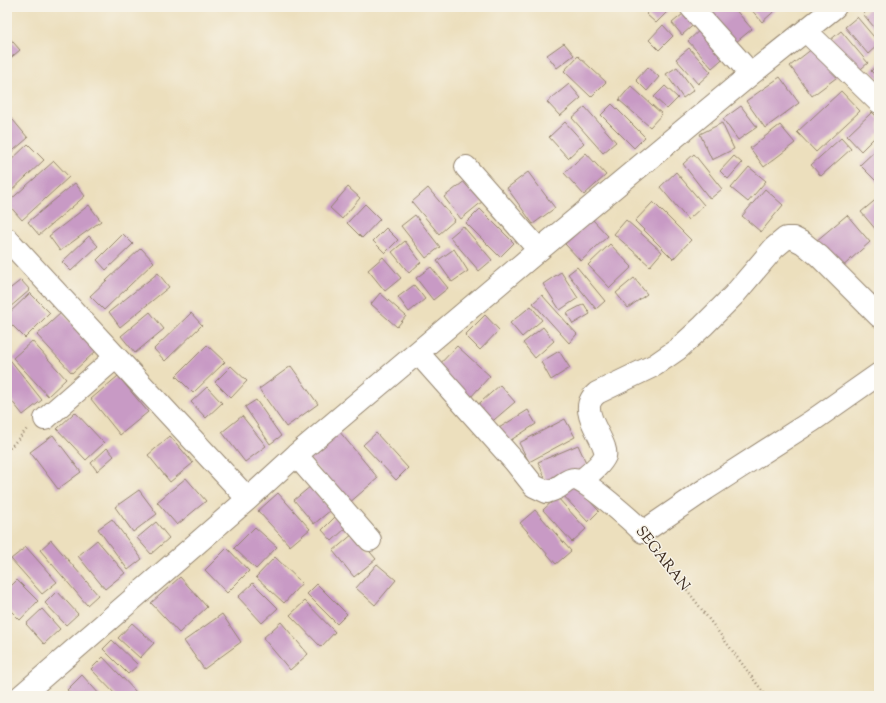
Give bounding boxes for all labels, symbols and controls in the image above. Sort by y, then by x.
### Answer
street label: SEGARAN [630,522,694,596]

